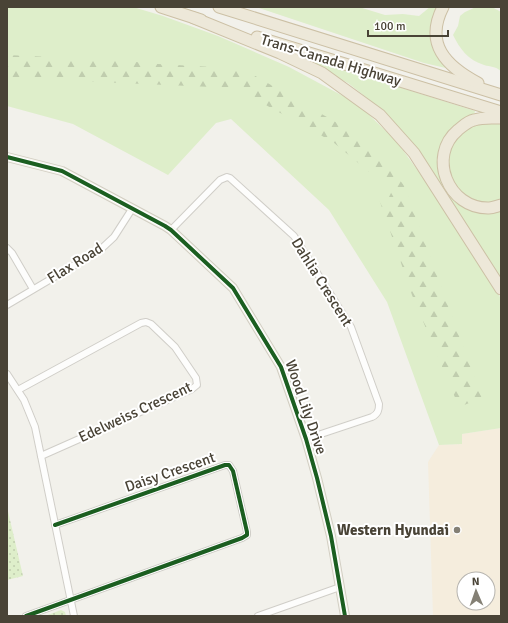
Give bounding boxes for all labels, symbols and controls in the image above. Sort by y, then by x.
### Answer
scale bar [368,12,448,38]
text: 100 m [374,19,406,34]
street label: Trans-Canada Highway [259,30,403,90]
street label: Dahlia Crescent [288,234,356,330]
street label: Flax Road [44,239,106,287]
street label: Wood Lily Drive [281,357,331,457]
street label: Edelweiss Crescent [75,378,195,446]
street label: Daisy Crescent [122,448,218,496]
place label: Western Hyundai [337,521,449,539]
marker: Western Hyundai [452,525,462,535]
north arrow [456,571,496,611]
text: N [472,575,480,588]

